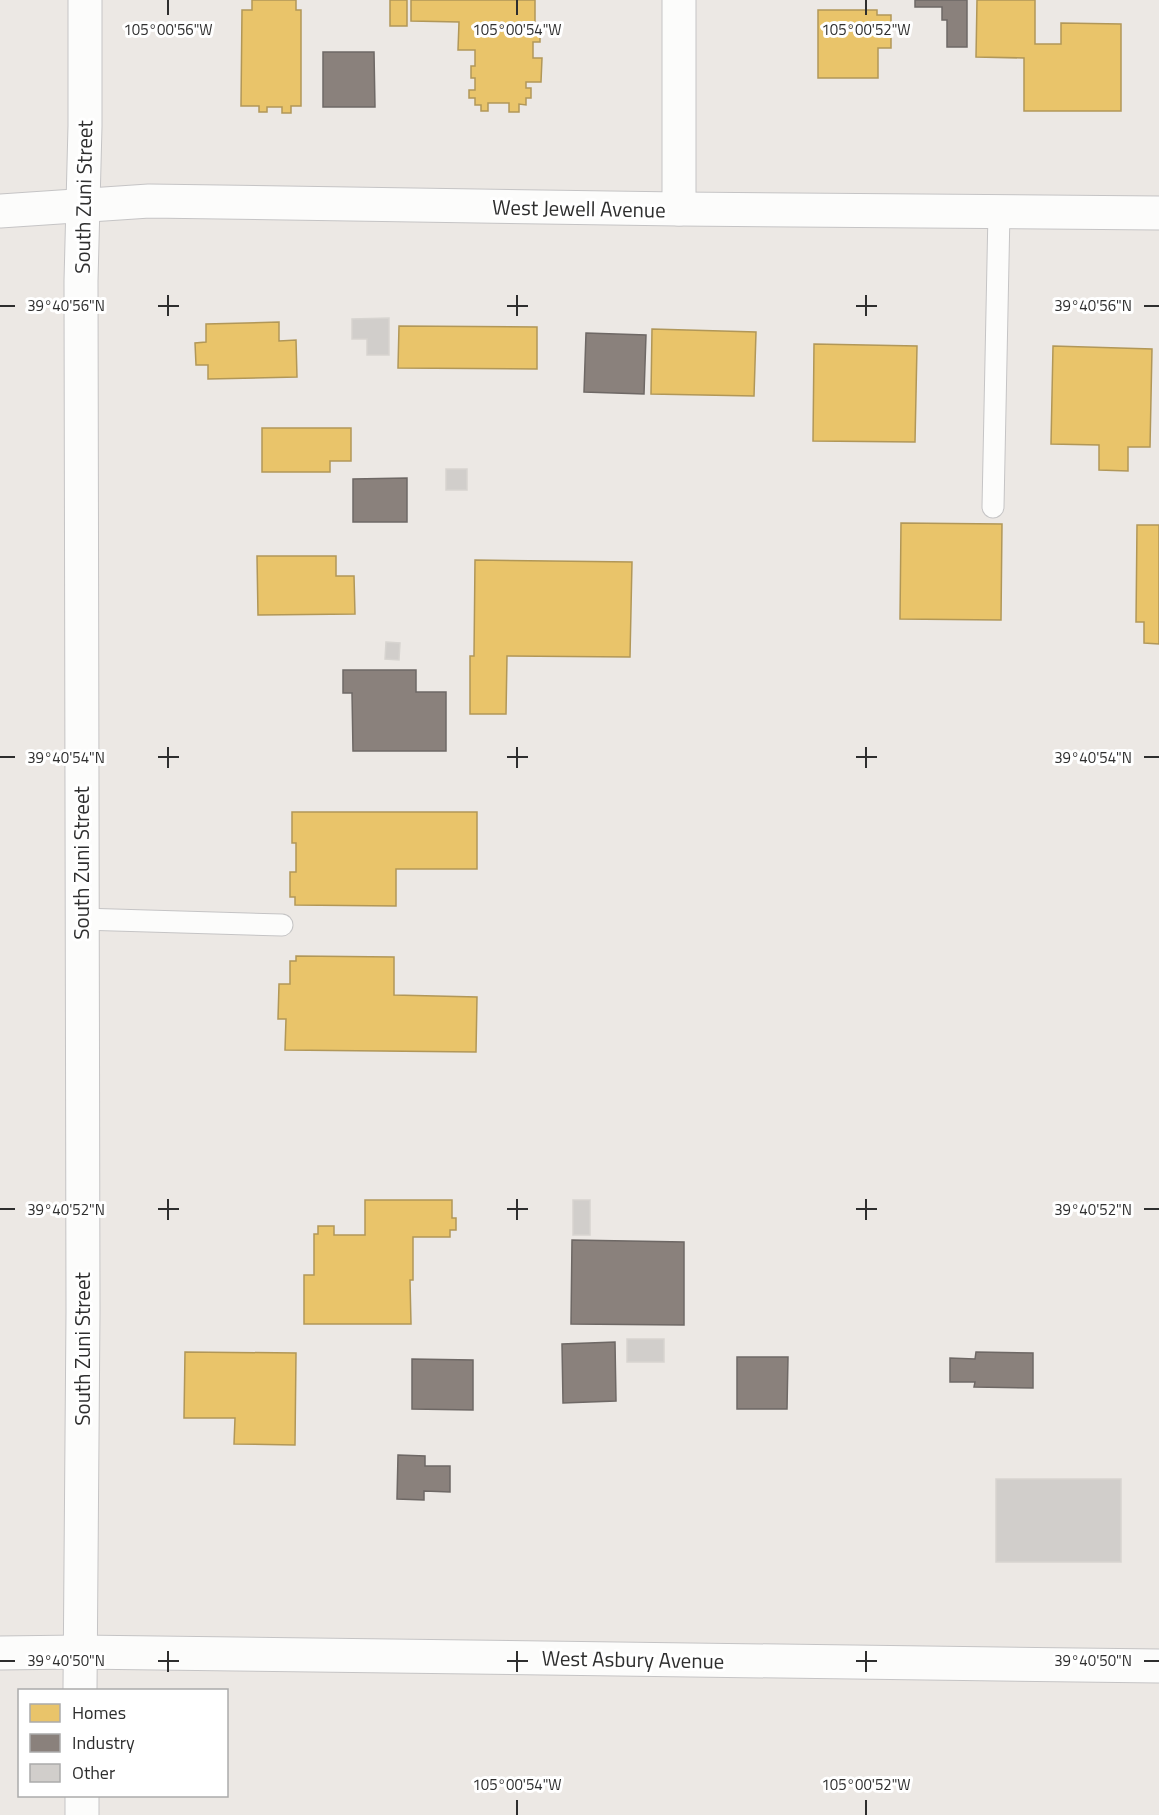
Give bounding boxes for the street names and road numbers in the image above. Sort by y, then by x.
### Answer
street label: South Zuni Street [66,119,100,274]
street label: West Jewell Avenue [492,190,666,226]
street label: South Zuni Street [65,786,97,940]
street label: South Zuni Street [66,1272,98,1426]
street label: West Asbury Avenue [541,1641,725,1677]

